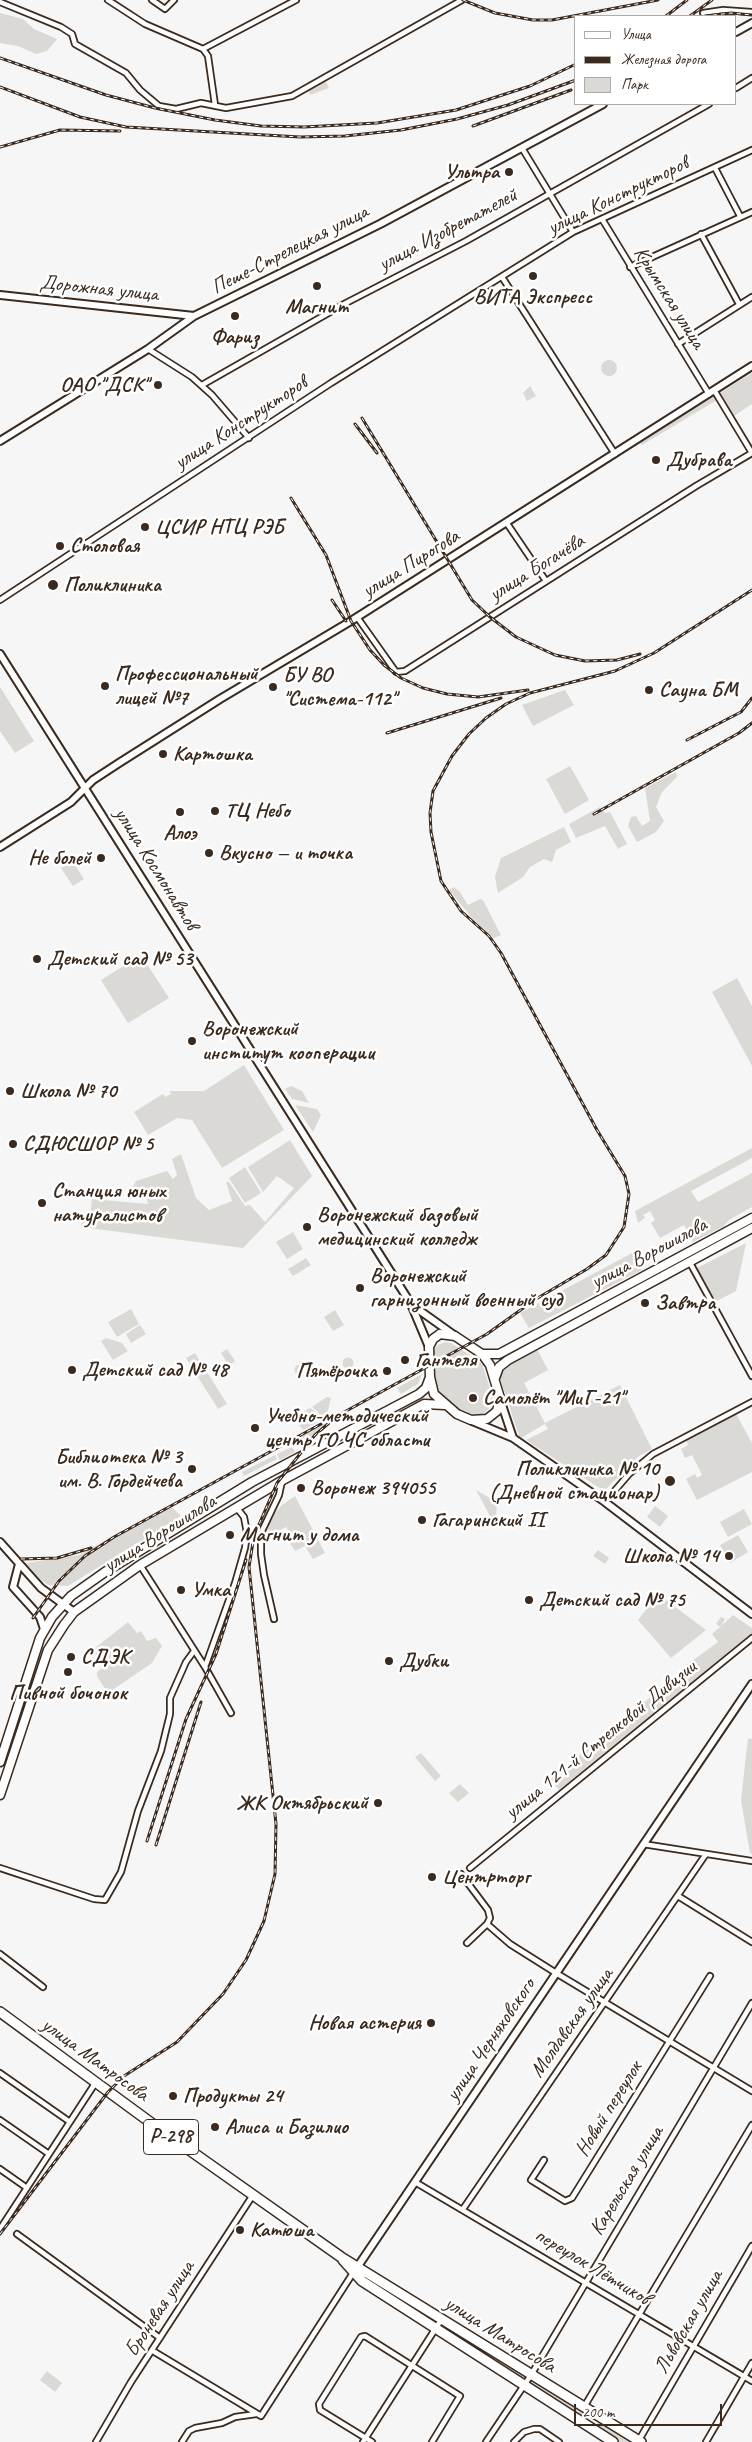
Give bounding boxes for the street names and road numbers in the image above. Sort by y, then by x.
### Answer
street label: улица Конструкторов [544,151,692,241]
street label: улица Изобретателей [374,183,522,277]
street label: Пеше-Стрелецкая улица [207,200,373,300]
street label: Крымская улица [628,242,710,354]
street label: Дорожная улица [38,270,160,308]
street label: улица Конструкторов [170,371,312,475]
street label: улица Пирогова [358,524,464,604]
street label: улица Богачёва [485,529,589,607]
street label: улица Космонавтов [108,803,204,935]
street label: улица Ворошилова [587,1213,711,1295]
street label: улица Ворошилова [99,1489,221,1579]
street label: улица 121-й Стрелковой Дивизии [500,1655,702,1825]
street label: Молдавская улица [525,1963,619,2083]
street label: улица Черняховского [441,1974,541,2106]
street label: улица Матросова [36,2013,154,2107]
street label: Новый переулок [570,2057,648,2161]
road number: Р-298 [144,2120,198,2154]
street label: Карельская улица [585,2122,669,2240]
street label: переулок Лётчиков [530,2223,654,2311]
street label: Броневая улица [120,2256,200,2362]
street label: Львовская улица [649,2266,729,2378]
street label: улица Матросова [440,2291,560,2379]

